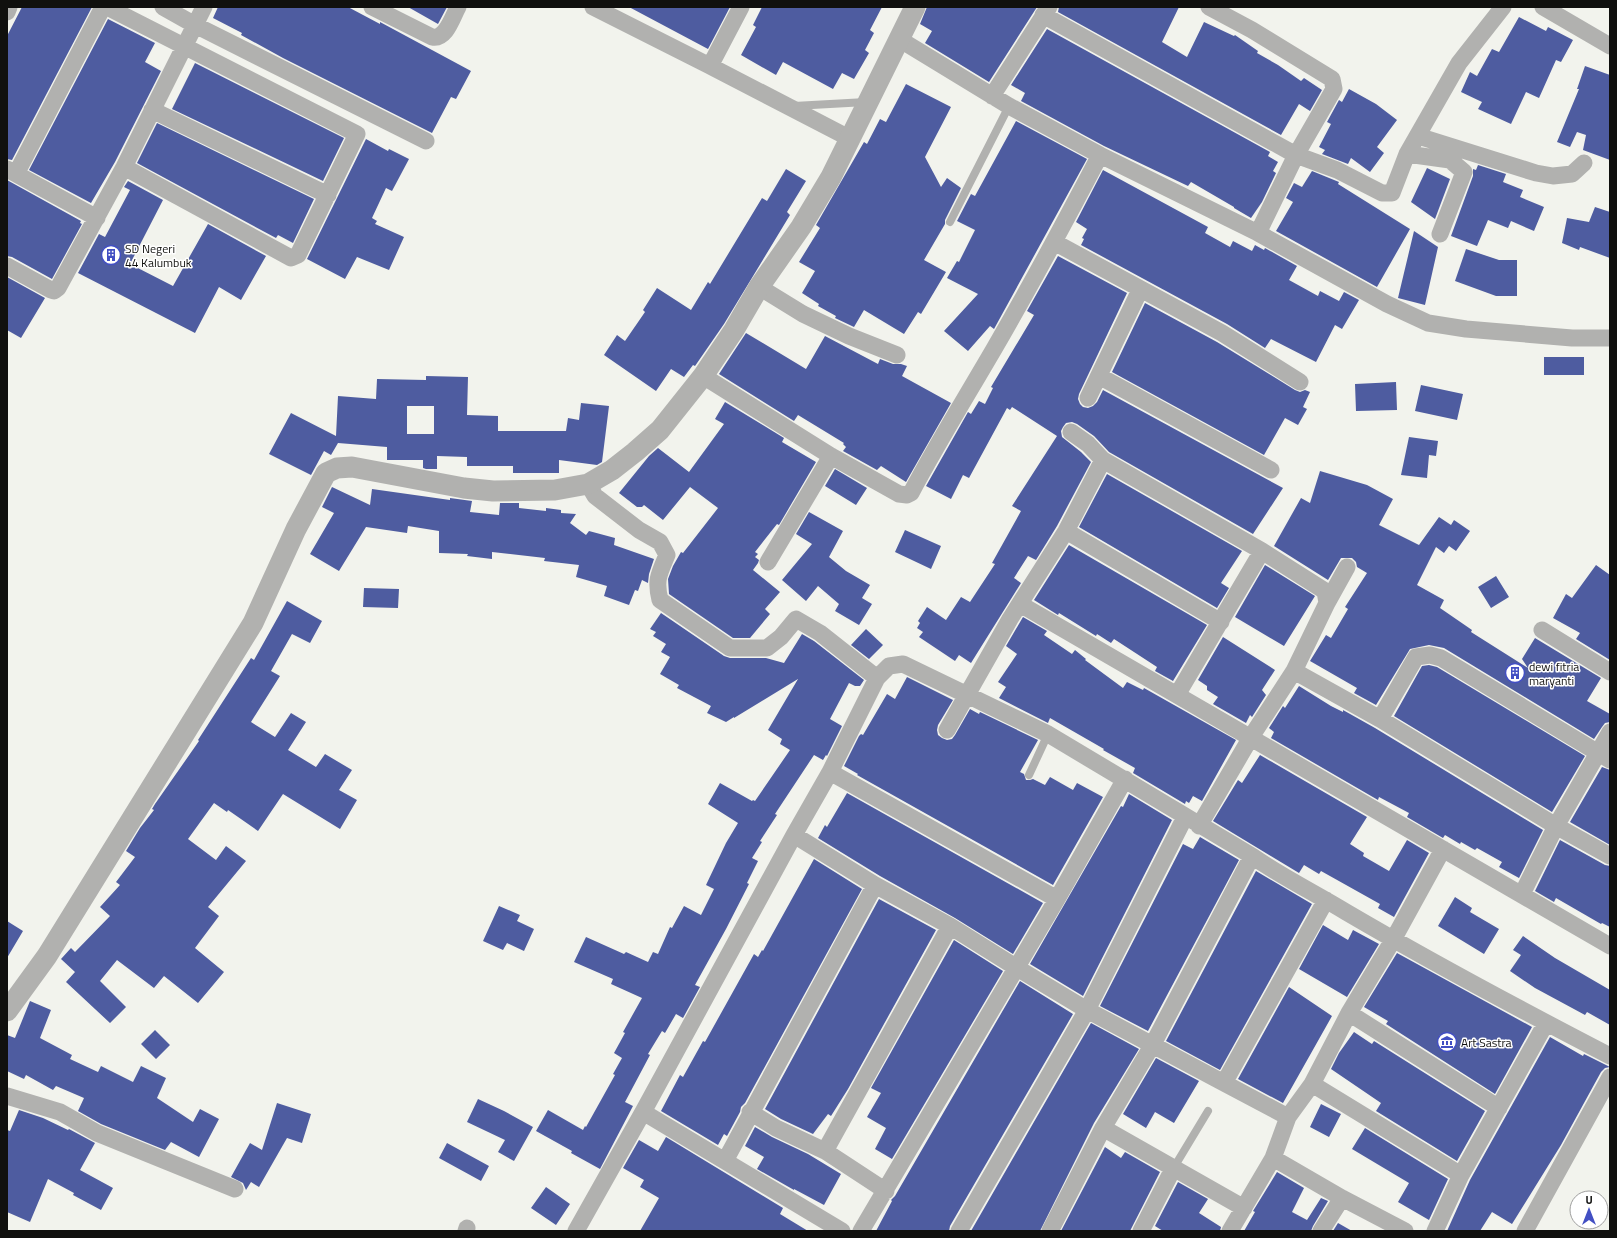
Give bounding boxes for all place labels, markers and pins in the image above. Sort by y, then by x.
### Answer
place label: SD Negeri 44 Kalumbuk [125,239,192,272]
building icon: SD Negeri 44 Kalumbuk [100,244,122,266]
place label: dewi fitria maryanti [1529,657,1579,690]
building icon: dewi fitria maryanti [1504,662,1526,684]
museum icon: Art Sastra [1436,1031,1458,1053]
place label: Art Sastra [1461,1033,1512,1052]

